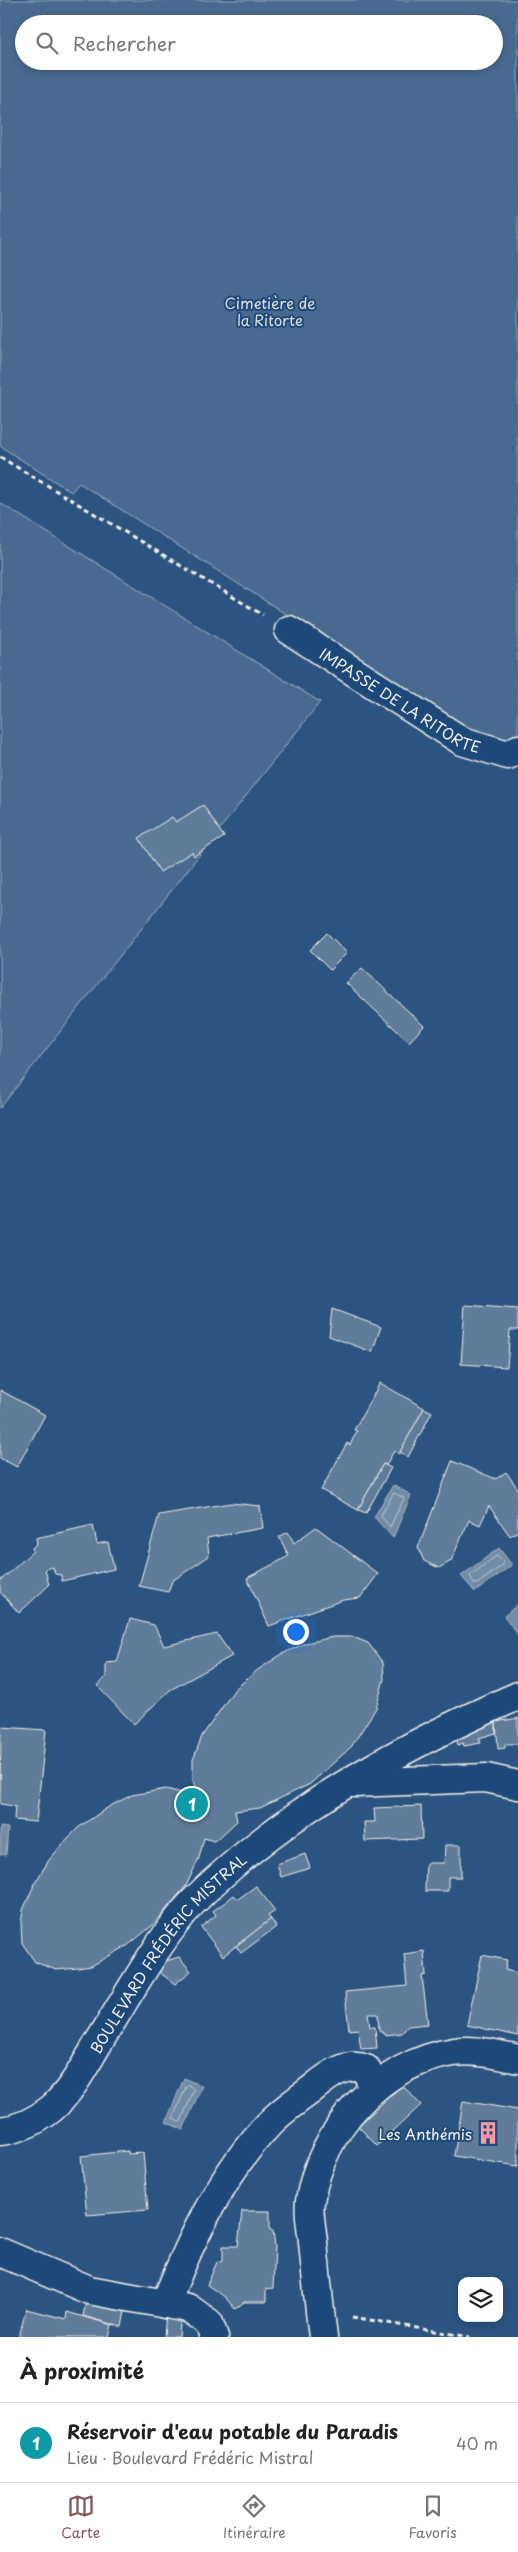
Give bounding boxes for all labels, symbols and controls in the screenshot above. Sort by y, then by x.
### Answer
search box [15,15,503,70]
icon: search [33,29,61,57]
text: Rechercher [73,29,176,57]
park label: Cimetière de la Ritorte [225,291,315,331]
street label: IMPASSE DE LA RITORTE [316,641,484,758]
your location [283,1619,309,1645]
pin: 1 [176,1785,208,1823]
street label: BOULEVARD FRÉDÉRIC MISTRAL [83,1847,251,2057]
building icon: Les Anthémis [475,2120,501,2146]
place label: Les Anthémis [379,2122,472,2145]
map controls [458,2277,503,2322]
button: layers [458,2277,503,2322]
text: À proximité [20,2354,144,2386]
text: Réservoir d'eau potable du Paradis [67,2417,398,2445]
text: 1 [32,2431,40,2455]
text: 40 m [456,2431,498,2455]
text: Lieu · Boulevard Frédéric Mistral [67,2445,313,2469]
tab: Carte [61,2492,100,2543]
tab: Itinéraire [223,2492,286,2543]
tab: Favoris [409,2492,457,2543]

